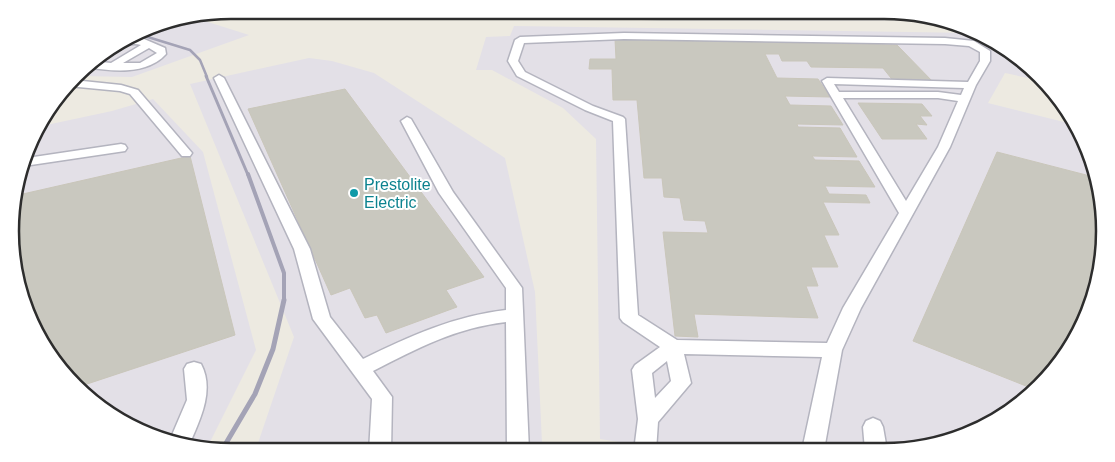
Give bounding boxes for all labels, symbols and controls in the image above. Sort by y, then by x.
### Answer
place label: Prestolite Electric [364,176,431,211]
marker: Prestolite Electric [348,187,360,199]

